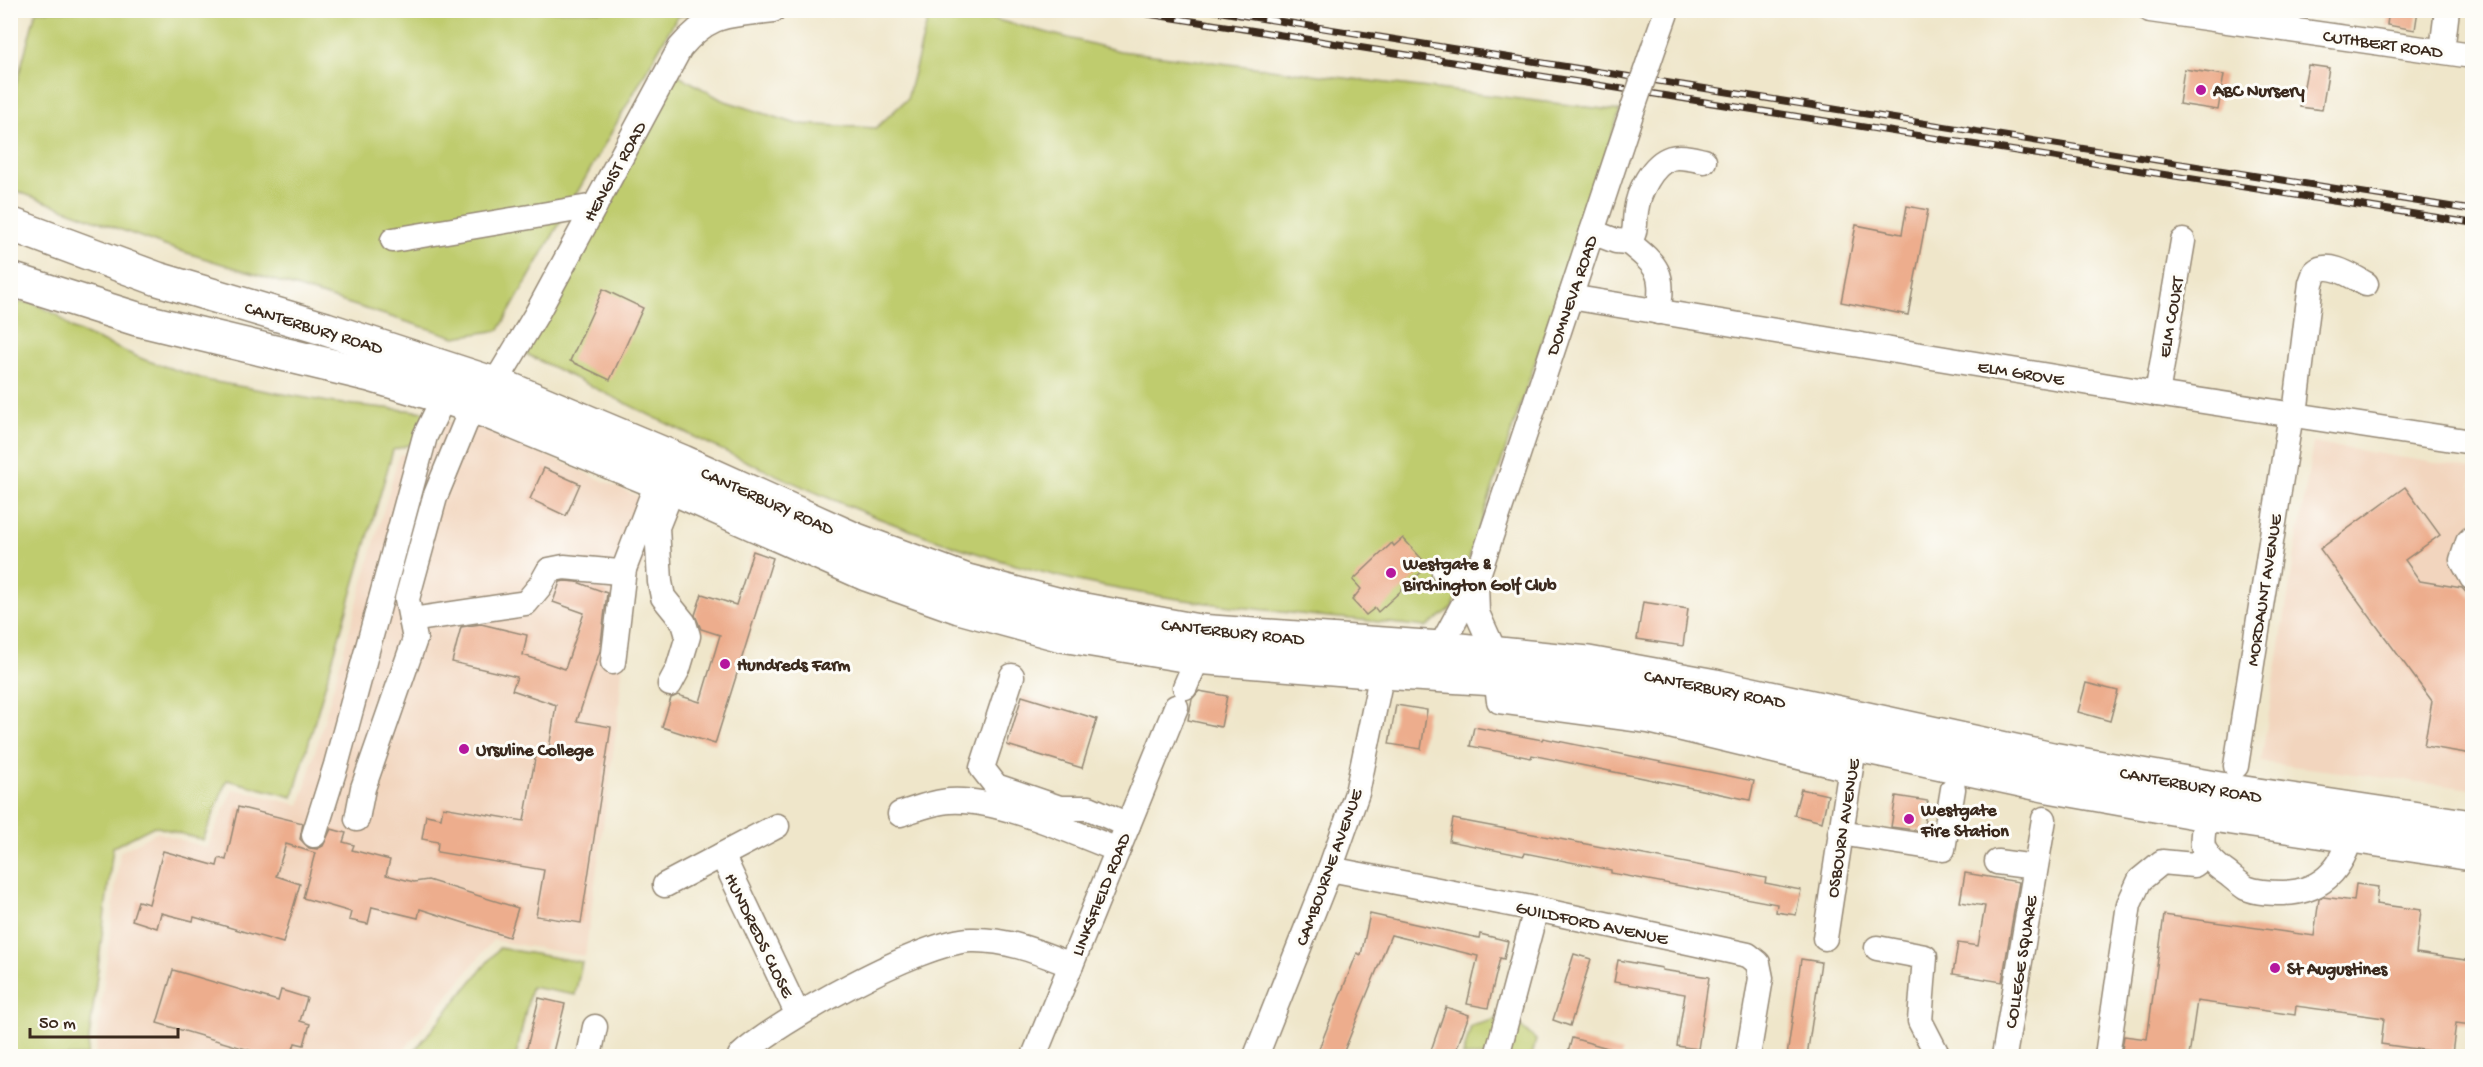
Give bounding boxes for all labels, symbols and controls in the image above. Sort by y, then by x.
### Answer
street label: CUTHBERT ROAD [2321,27,2444,64]
place label: ABC Nursery [2212,82,2305,103]
marker: ABC Nursery [2194,83,2208,97]
street label: HENGIST ROAD [580,118,652,226]
street label: DOMNEVA ROAD [1543,233,1604,360]
street label: ELM COURT [2155,274,2190,360]
street label: CANTERBURY ROAD [241,298,385,361]
street label: ELM GROVE [1976,357,2066,392]
street label: CANTERBURY ROAD [697,463,837,541]
street label: MORDAUNT AVENUE [2243,512,2288,668]
place label: Westgate & Birchington Golf Club [1402,555,1557,597]
marker: Westgate & Birchington Golf Club [1384,566,1398,580]
street label: CANTERBURY ROAD [1160,616,1306,651]
place label: Hundreds Farm [737,656,851,677]
marker: Hundreds Farm [718,657,732,671]
street label: CANTERBURY ROAD [1642,666,1787,715]
place label: Ursuline College [476,741,594,762]
marker: Ursuline College [457,742,471,756]
street label: OSBOURN AVENUE [1823,757,1866,899]
street label: CANTERBURY ROAD [2118,764,2264,809]
street label: CAMBOURNE AVENUE [1292,786,1369,949]
place label: Westgate Fire Station [1920,801,2009,843]
marker: Westgate Fire Station [1902,812,1916,826]
street label: LINKSFIELD ROAD [1068,830,1137,960]
street label: HUNDREDS CLOSE [719,870,797,1002]
street label: COLLEGE SQUARE [2002,894,2043,1030]
street label: GUILDFORD AVENUE [1513,898,1670,951]
place label: St Augustines [2287,960,2388,981]
marker: St Augustines [2268,961,2282,975]
scale bar [30,1001,178,1039]
text: 50 m [39,1014,76,1035]

